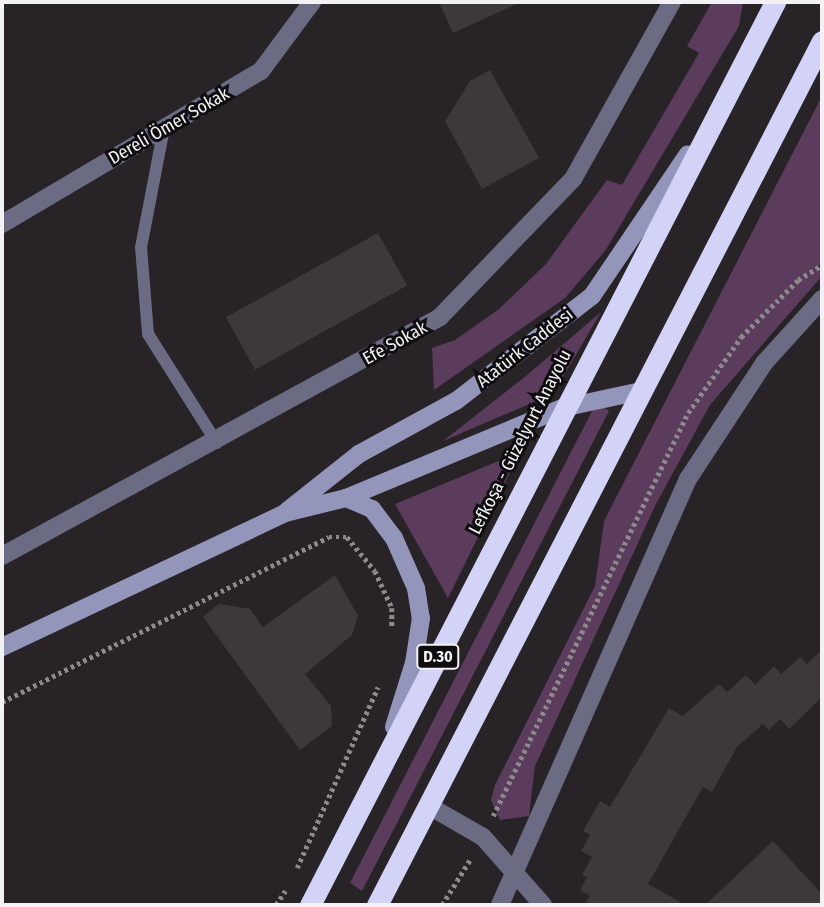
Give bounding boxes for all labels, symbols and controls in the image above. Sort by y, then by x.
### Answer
street label: Dereli Ömer Sokak [105,83,233,169]
street label: Atatürk Caddesi [472,304,578,392]
street label: Efe Sokak [359,317,431,369]
street label: Lefkoşa - Güzelyurt Anayolu [464,346,576,538]
road number: D.30 [415,644,461,670]

